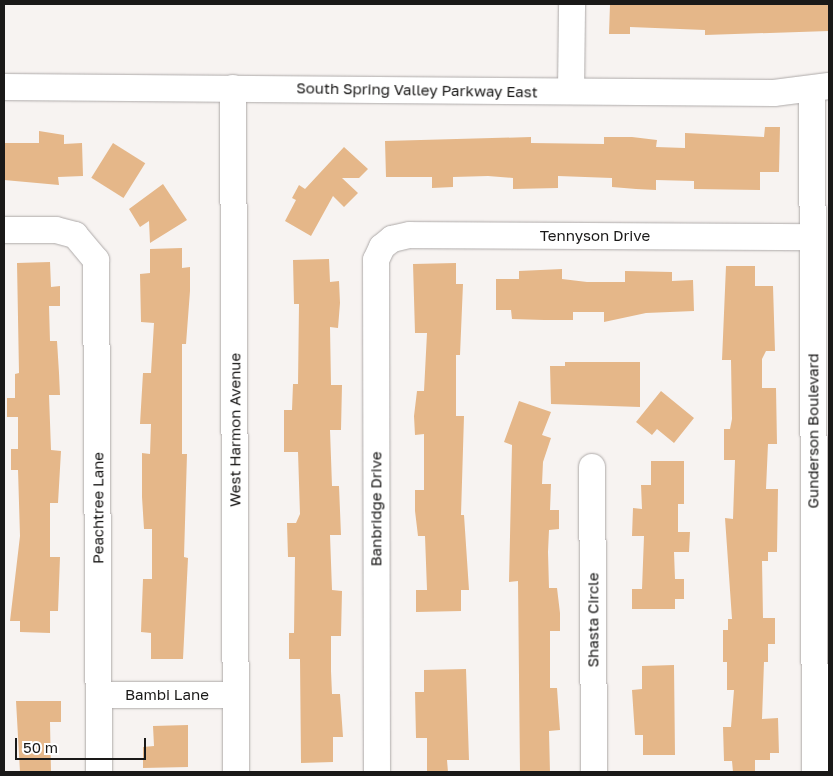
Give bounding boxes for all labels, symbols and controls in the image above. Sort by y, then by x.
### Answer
street label: South Spring Valley Parkway East [296,79,538,101]
street label: Tennyson Drive [540,227,650,245]
street label: West Harmon Avenue [226,353,244,507]
street label: Gunderson Boulevard [804,353,822,509]
street label: Peachtree Lane [89,452,107,564]
street label: Banbridge Drive [367,452,385,566]
street label: Shasta Circle [584,573,602,667]
street label: Bambi Lane [125,686,209,704]
scale bar [18,728,149,760]
text: 50 m [23,738,58,756]

